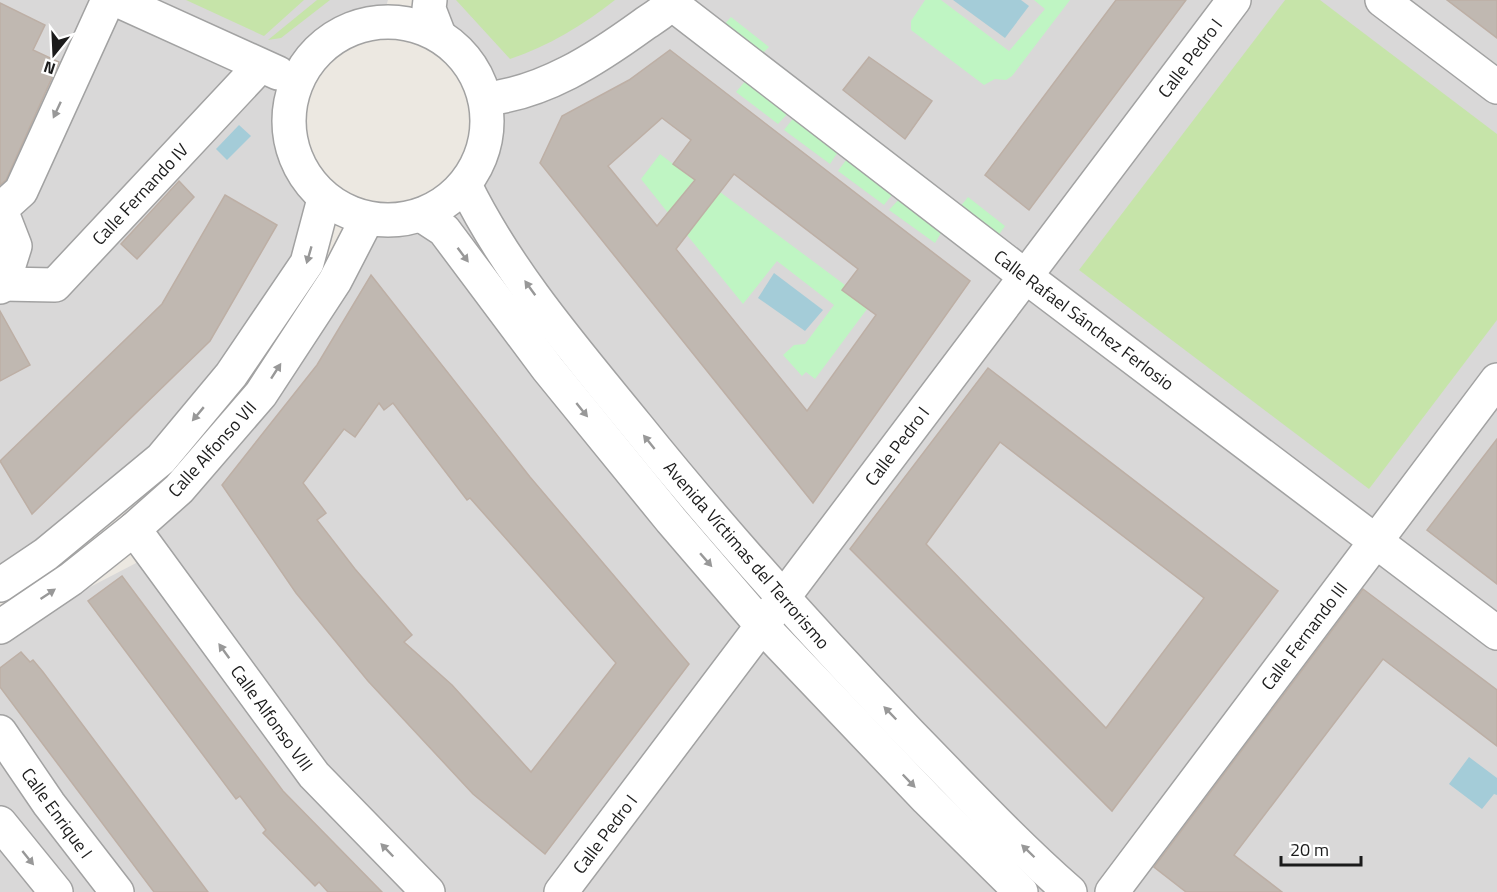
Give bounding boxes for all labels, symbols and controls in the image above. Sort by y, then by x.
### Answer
street label: Calle Pedro I [1151,13,1229,103]
north arrow [24,24,84,84]
text: N [40,55,58,81]
one-way arrow [53,102,62,119]
street label: Calle Fernando IV [85,137,195,251]
street label: Calle Rafael Sánchez Ferlosio [988,243,1180,397]
one-way arrow [304,246,313,264]
one-way arrow [457,247,469,263]
one-way arrow [524,281,536,296]
one-way arrow [271,362,282,379]
street label: Calle Alfonso VII [161,395,263,503]
street label: Calle Pedro I [858,401,936,491]
one-way arrow [575,402,588,418]
one-way arrow [192,407,205,422]
one-way arrow [643,434,656,450]
street label: Avenida Víctimas del Terrorismo [658,455,836,655]
one-way arrow [699,552,712,567]
street label: Calle Fernando III [1254,576,1354,696]
one-way arrow [40,588,56,600]
one-way arrow [218,644,230,659]
street label: Calle Alfonso VIII [224,659,320,777]
one-way arrow [884,707,898,721]
street label: Calle Enrique I [15,762,99,864]
one-way arrow [902,773,915,788]
street label: Calle Pedro I [566,789,644,879]
scale bar [1281,829,1360,867]
text: 20 m [1290,836,1329,863]
one-way arrow [381,844,395,858]
one-way arrow [1021,845,1035,859]
one-way arrow [21,850,33,865]

